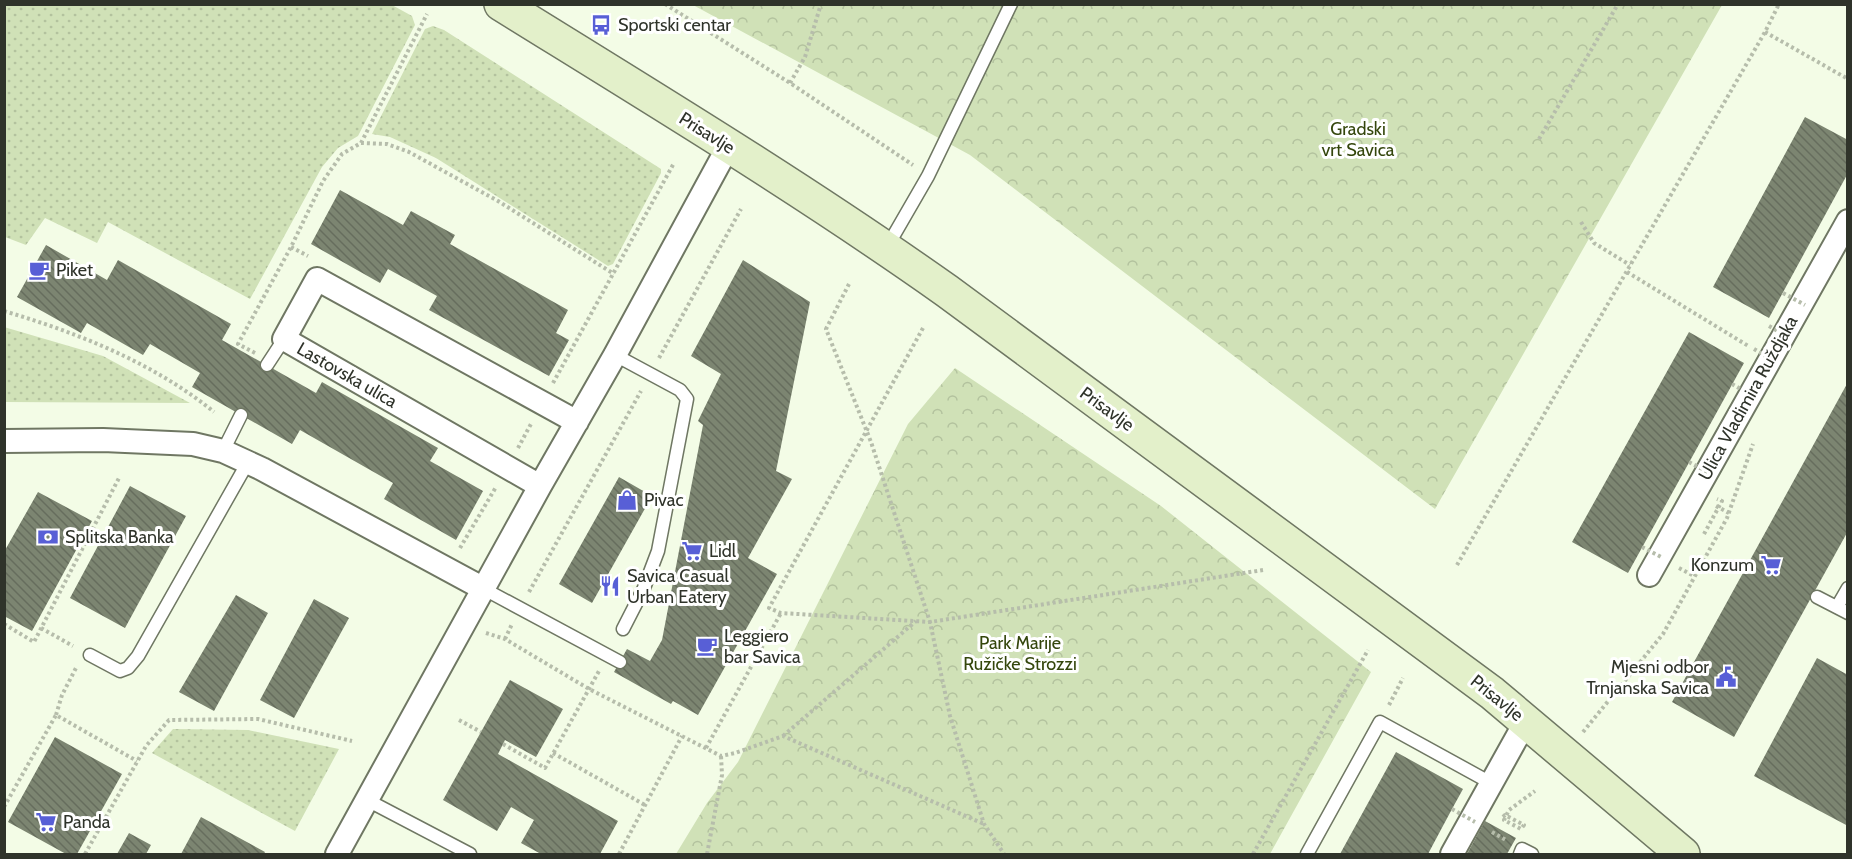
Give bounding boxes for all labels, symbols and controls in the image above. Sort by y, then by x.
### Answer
bus stop icon: Sportski centar [589,13,613,37]
place label: Sportski centar [618,14,731,36]
street label: Prisavlje [675,107,739,159]
park label: Gradski vrt Savica [1322,118,1395,161]
cafe icon: Piket [27,258,51,282]
place label: Piket [56,259,93,281]
street label: Ulica Vladimira Ruždjaka [1694,312,1803,484]
street label: Lastovska ulica [293,337,401,413]
street label: Prisavlje [1076,382,1138,436]
shop icon: Pivac [615,488,639,512]
place label: Pivac [644,489,684,511]
bank icon: Splitska Banka [36,525,60,549]
place label: Splitska Banka [65,526,174,548]
supermarket icon: Lidl [680,539,704,563]
place label: Lidl [709,540,737,562]
supermarket icon: Konzum [1759,553,1783,577]
place label: Konzum [1691,554,1754,576]
place label: Savica Casual Urban Eatery [627,565,730,608]
restaurant icon: Savica Casual Urban Eatery [598,574,622,598]
place label: Leggiero bar Savica [724,625,801,668]
park label: Park Marije Ružičke Strozzi [963,632,1077,675]
cafe icon: Leggiero bar Savica [695,634,719,658]
place label: Mjesni odbor Trnjanska Savica [1586,656,1709,699]
public building icon: Mjesni odbor Trnjanska Savica [1714,665,1738,689]
street label: Prisavlje [1466,670,1528,726]
supermarket icon: Panda [34,810,58,834]
place label: Panda [63,811,111,833]

